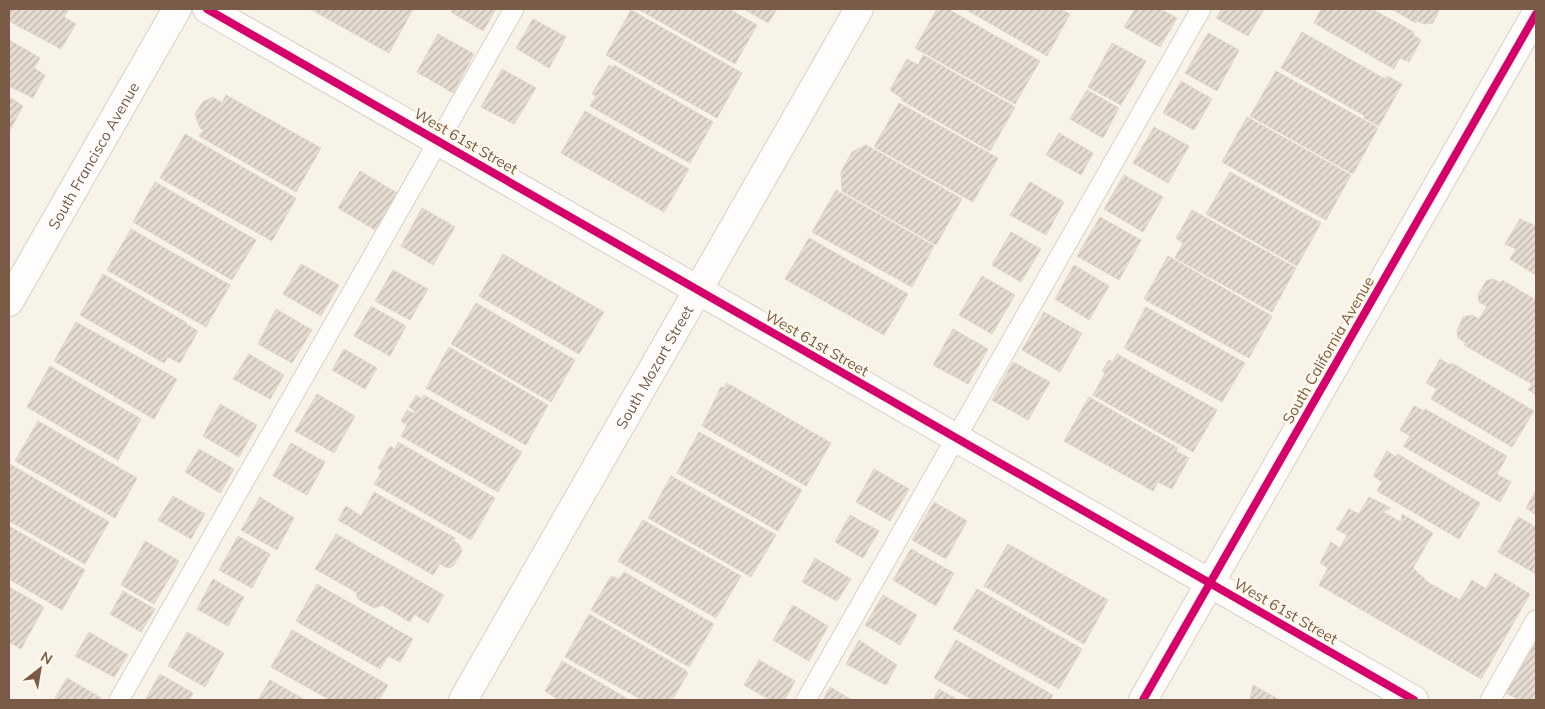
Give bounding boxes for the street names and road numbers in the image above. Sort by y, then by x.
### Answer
street label: South Francisco Avenue [43,78,143,232]
street label: West 61st Street [411,104,521,178]
street label: South California Avenue [1278,273,1378,427]
street label: South Mozart Street [611,302,697,432]
street label: West 61st Street [762,306,872,380]
street label: West 61st Street [1231,574,1341,648]

